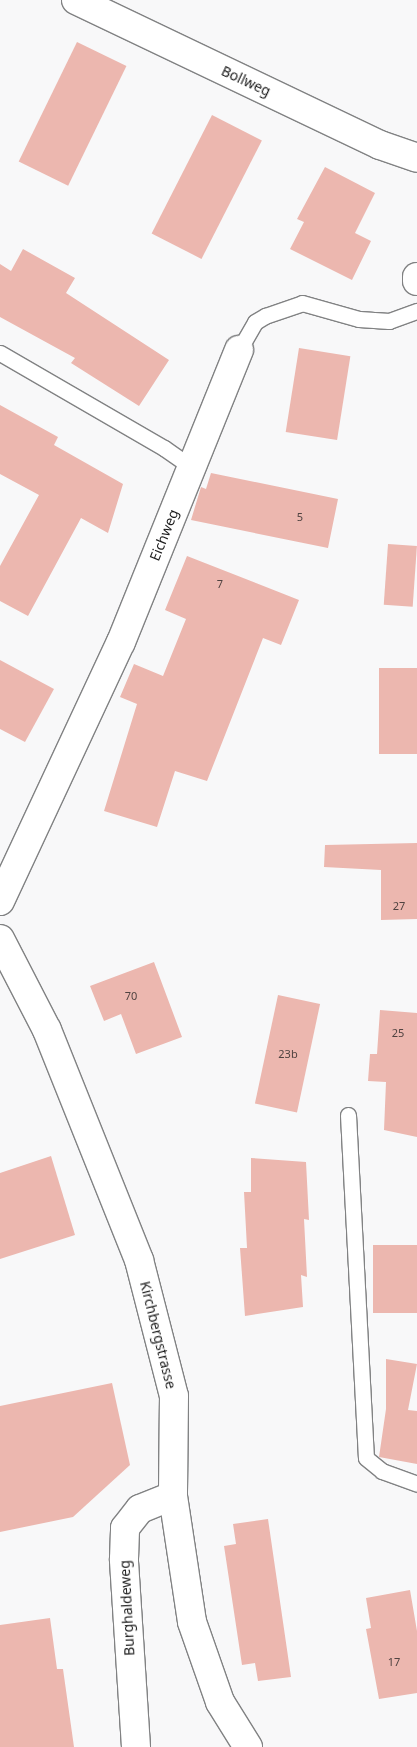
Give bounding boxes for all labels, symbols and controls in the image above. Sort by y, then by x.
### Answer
street label: Bollweg [219,62,273,100]
street label: Eichweg [146,507,182,563]
house number: 5 [297,510,303,524]
house number: 7 [217,577,223,591]
house number: 27 [393,899,405,913]
house number: 70 [125,989,137,1003]
house number: 25 [392,1026,404,1040]
house number: 23b [278,1047,298,1061]
street label: Kirchbergstrasse [137,1279,179,1391]
street label: Burghaldeweg [116,1560,138,1656]
house number: 17 [388,1655,400,1669]

